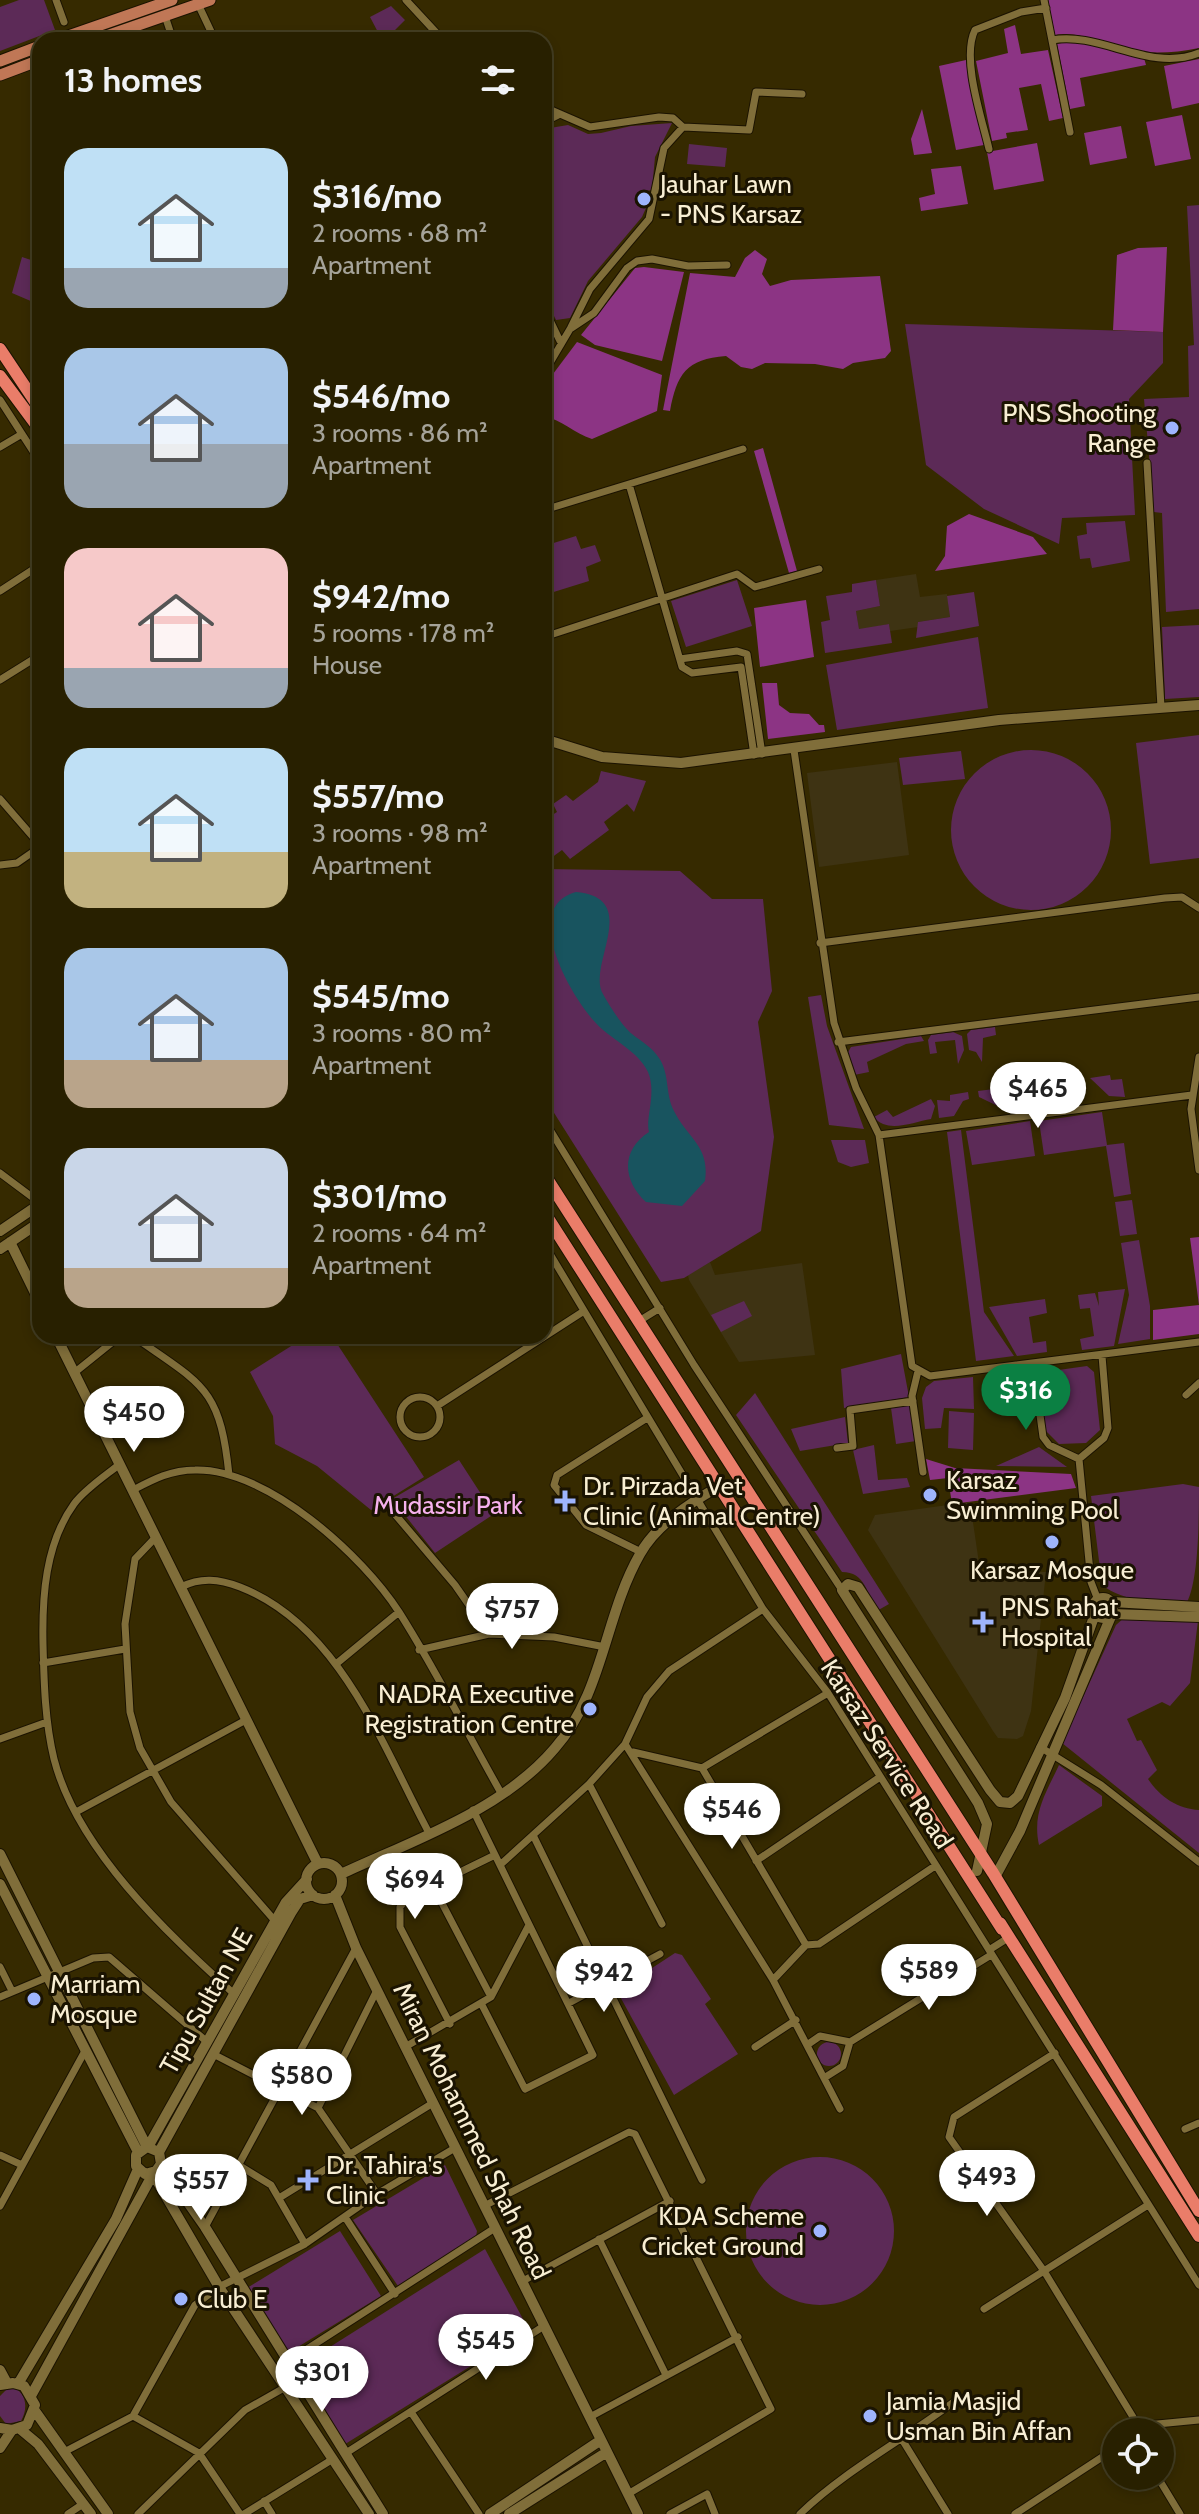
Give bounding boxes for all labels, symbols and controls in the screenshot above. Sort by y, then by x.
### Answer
icon: filters [476,58,520,102]
text: 13 homes [64,59,202,101]
place label: Jauhar Lawn - PNS Karsaz [659,168,802,230]
text: $316/mo [312,175,442,217]
icon: home [128,180,224,276]
marker: Jauhar Lawn - PNS Karsaz [635,190,653,208]
text: 2 rooms · 68 m² [312,217,487,249]
text: Apartment [312,249,431,281]
text: $546/mo [312,375,450,417]
icon: home [128,380,224,476]
place label: PNS Shooting Range [1002,397,1157,459]
text: 3 rooms · 86 m² [312,417,488,449]
marker: PNS Shooting Range [1163,419,1181,437]
text: Apartment [312,449,431,481]
text: $942/mo [312,575,450,617]
icon: home [128,580,224,676]
text: 5 rooms · 178 m² [312,617,494,649]
text: House [312,649,382,681]
text: $557/mo [312,775,444,817]
icon: home [128,780,224,876]
text: 3 rooms · 98 m² [312,817,488,849]
text: Apartment [312,849,431,881]
text: $545/mo [312,975,450,1017]
icon: home [128,980,224,1076]
text: 3 rooms · 80 m² [312,1017,491,1049]
text: Apartment [312,1049,431,1081]
pin: $465 [991,1062,1085,1130]
text: $465 [1008,1072,1068,1104]
text: $301/mo [312,1175,447,1217]
icon: home [128,1180,224,1276]
text: 2 rooms · 64 m² [312,1217,487,1249]
text: Apartment [312,1249,431,1281]
pin: $316 [979,1364,1073,1432]
text: $316 [999,1374,1053,1406]
pin: $450 [87,1386,181,1454]
text: $450 [102,1396,166,1428]
place label: Karsaz Swimming Pool [946,1464,1119,1526]
place label: Dr. Pirzada Vet Clinic (Animal Centre) [583,1470,821,1532]
marker: Karsaz Swimming Pool [921,1486,939,1504]
park label: Mudassir Park [373,1489,523,1521]
marker: Dr. Pirzada Vet Clinic (Animal Centre) [554,1490,576,1512]
marker: Karsaz Mosque [1043,1533,1061,1551]
place label: Karsaz Mosque [970,1554,1134,1586]
pin: $757 [465,1583,559,1651]
place label: PNS Rahat Hospital [1001,1591,1119,1653]
text: $757 [484,1593,540,1625]
marker: PNS Rahat Hospital [972,1611,994,1633]
street label: Karsaz Service Road [814,1653,960,1855]
place label: NADRA Executive Registration Centre [365,1678,574,1740]
marker: NADRA Executive Registration Centre [581,1700,599,1718]
pin: $546 [685,1783,779,1851]
text: $546 [702,1793,762,1825]
pin: $694 [368,1853,462,1921]
text: $694 [385,1863,445,1895]
street label: Tipu Sultan NE [153,1922,259,2080]
pin: $589 [882,1944,976,2012]
pin: $942 [557,1946,651,2014]
text: $589 [899,1954,959,1986]
text: $942 [574,1956,634,1988]
place label: Marriam Mosque [50,1968,141,2030]
street label: Miran Mohammed Shah Road [386,1977,558,2285]
marker: Marriam Mosque [25,1990,43,2008]
pin: $580 [255,2049,349,2117]
text: $580 [270,2059,334,2091]
place label: Dr. Tahira's Clinic [326,2149,443,2211]
pin: $493 [940,2150,1034,2218]
pin: $557 [154,2154,248,2222]
text: $493 [957,2160,1017,2192]
text: $557 [173,2164,229,2196]
marker: Dr. Tahira's Clinic [297,2169,319,2191]
place label: KDA Scheme Cricket Ground [642,2200,804,2262]
marker: KDA Scheme Cricket Ground [811,2222,829,2240]
place label: Club E [197,2283,267,2315]
marker: Club E [172,2290,190,2308]
pin: $545 [439,2314,533,2382]
text: $545 [456,2324,516,2356]
pin: $301 [275,2346,369,2414]
text: $301 [293,2356,351,2388]
place label: Jamia Masjid Usman Bin Affan [885,2385,1072,2447]
marker: Jamia Masjid Usman Bin Affan [861,2407,879,2425]
map controls [1102,2418,1174,2490]
button: locate [1102,2418,1174,2490]

